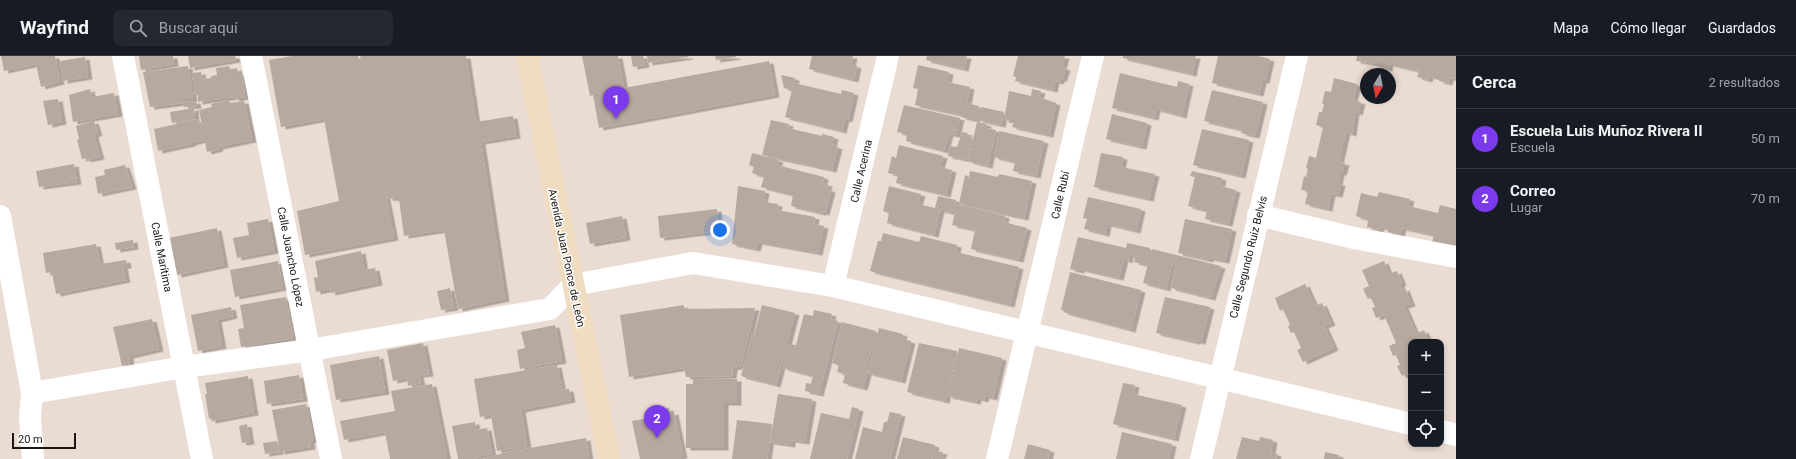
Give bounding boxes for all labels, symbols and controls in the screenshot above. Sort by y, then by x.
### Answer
search box [113,10,393,46]
text: Wayfind [20,16,89,39]
icon: search [127,17,149,39]
text: Buscar aquí [159,19,238,37]
text: Mapa [1553,20,1589,36]
text: Cómo llegar [1611,20,1686,36]
text: Guardados [1708,20,1776,36]
north arrow [1360,68,1396,104]
text: Cerca [1472,72,1516,92]
text: 2 resultados [1708,75,1780,90]
pin: 1 [603,86,629,119]
text: Escuela Luis Muñoz Rivera II [1510,122,1703,140]
text: 1 [1481,131,1489,146]
text: 50 m [1751,131,1780,146]
street label: Calle Acerina [848,138,875,204]
text: Escuela [1510,140,1555,155]
street label: Calle Rubí [1049,169,1073,220]
text: Correo [1510,182,1556,200]
street label: Avenida Juan Ponce de León [545,188,588,328]
text: 2 [1481,191,1489,206]
text: 70 m [1751,191,1780,206]
street label: Calle Segundo Ruiz Belvis [1227,194,1270,320]
text: Lugar [1510,200,1543,215]
street label: Calle Juancho López [274,206,307,309]
your location [710,220,730,240]
street label: Calle Marítima [148,221,175,293]
map controls [1408,339,1444,447]
button: + [1408,339,1444,375]
button: − [1408,375,1444,411]
pin: 2 [644,405,670,438]
button: locate [1408,411,1444,447]
scale bar [12,431,76,450]
text: 20 m [18,433,43,446]

